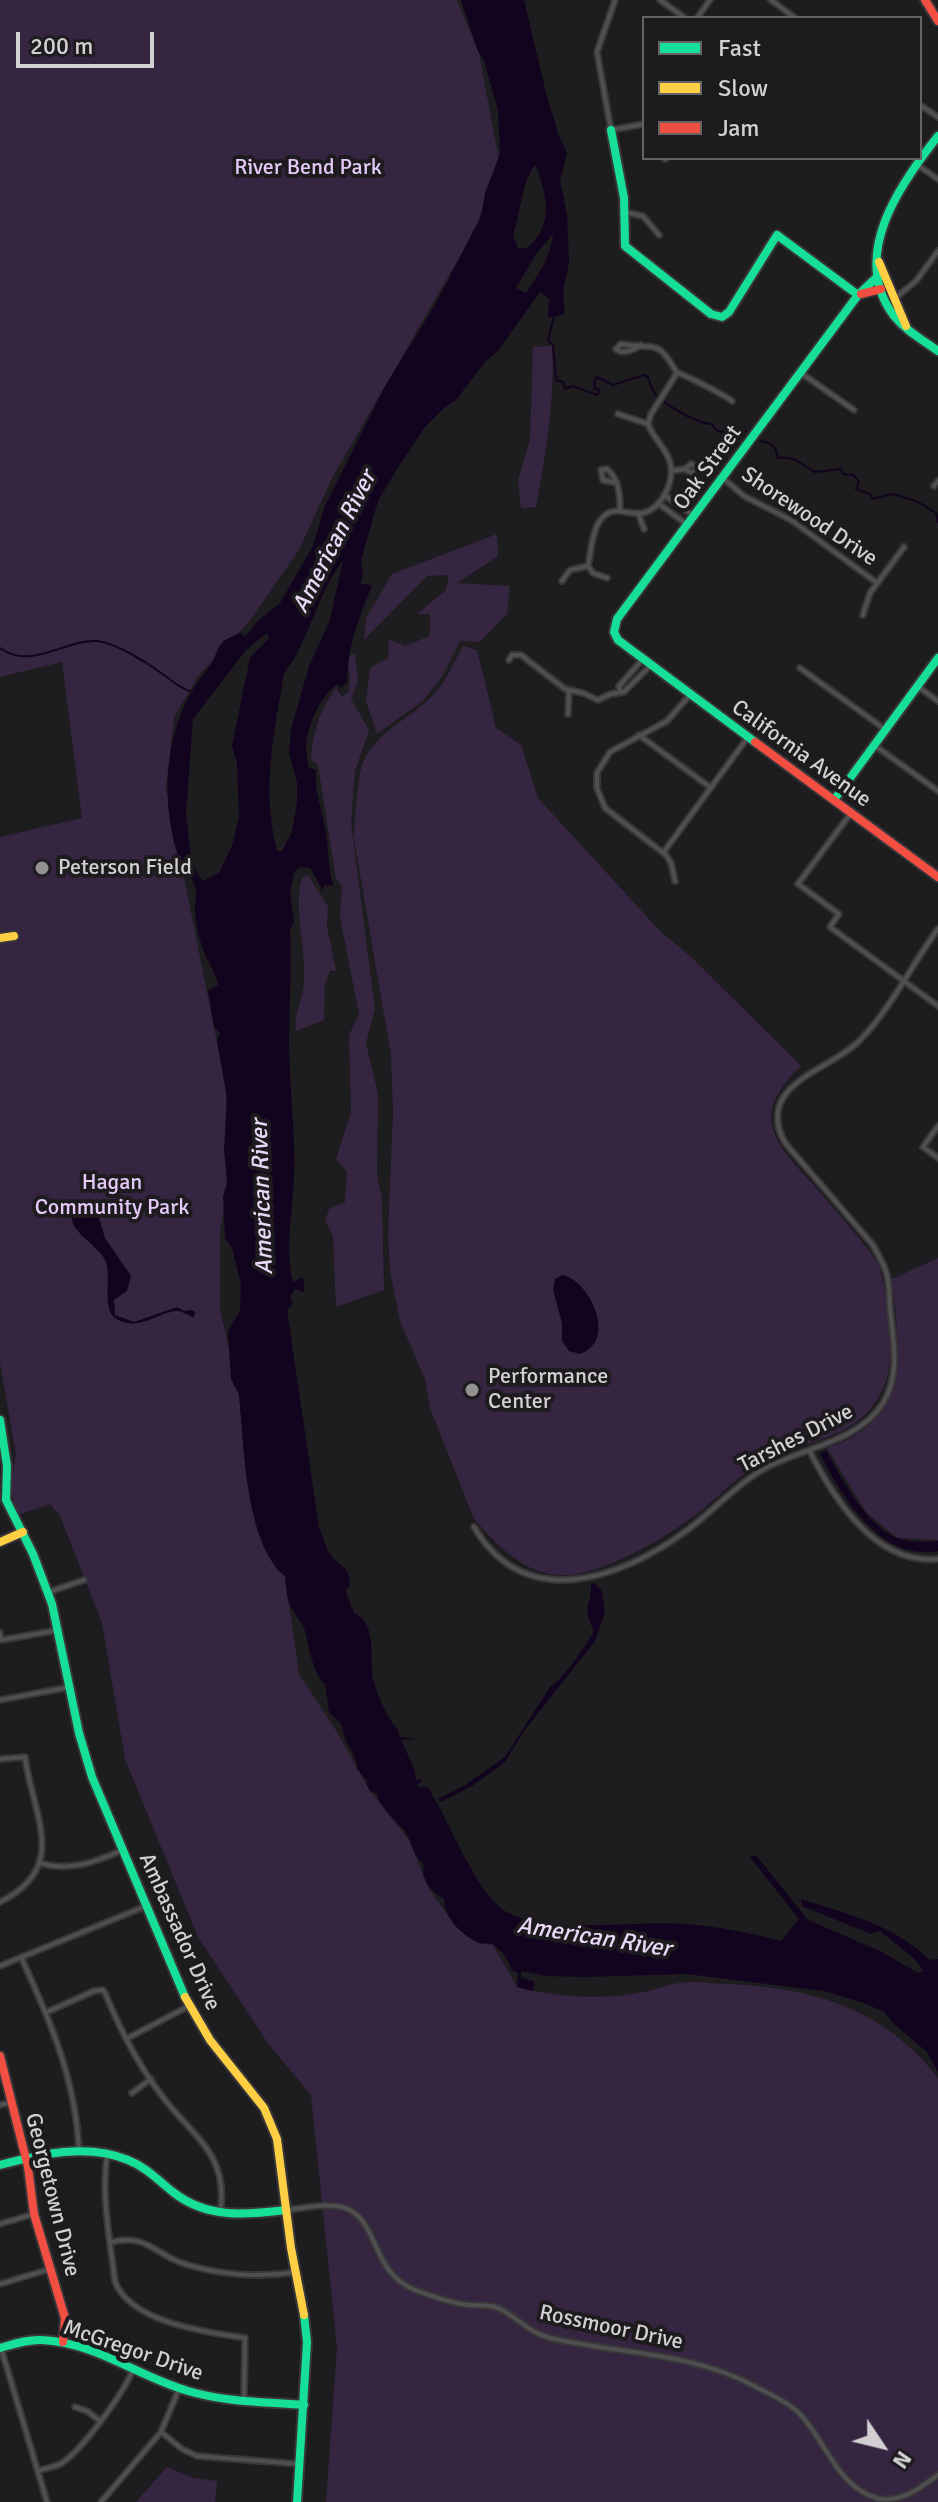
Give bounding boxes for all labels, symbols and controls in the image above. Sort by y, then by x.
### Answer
scale bar [20,16,158,66]
legend [642,16,922,160]
text: 200 m [30,31,93,61]
text: Fast [718,33,761,63]
text: Slow [718,73,768,103]
text: Jam [718,113,759,143]
park label: River Bend Park [234,155,382,181]
street label: Oak Street [668,420,748,516]
street label: Shorewood Drive [736,462,882,572]
water label: American River [287,466,383,618]
street label: California Avenue [726,695,876,813]
place label: Peterson Field [58,855,192,881]
marker: Peterson Field [33,859,51,877]
water label: American River [246,1119,280,1275]
park label: Hagan Community Park [35,1170,189,1222]
place label: Performance Center [488,1364,608,1416]
marker: Performance Center [463,1381,481,1399]
street label: Tarshes Drive [734,1399,858,1479]
street label: Ambassador Drive [133,1849,225,2015]
water label: American River [515,1912,673,1964]
street label: Georgetown Drive [19,2110,85,2280]
street label: Rossmoor Drive [537,2300,685,2356]
street label: McGregor Drive [60,2315,206,2387]
north arrow [842,2406,922,2486]
text: N [887,2446,918,2474]

